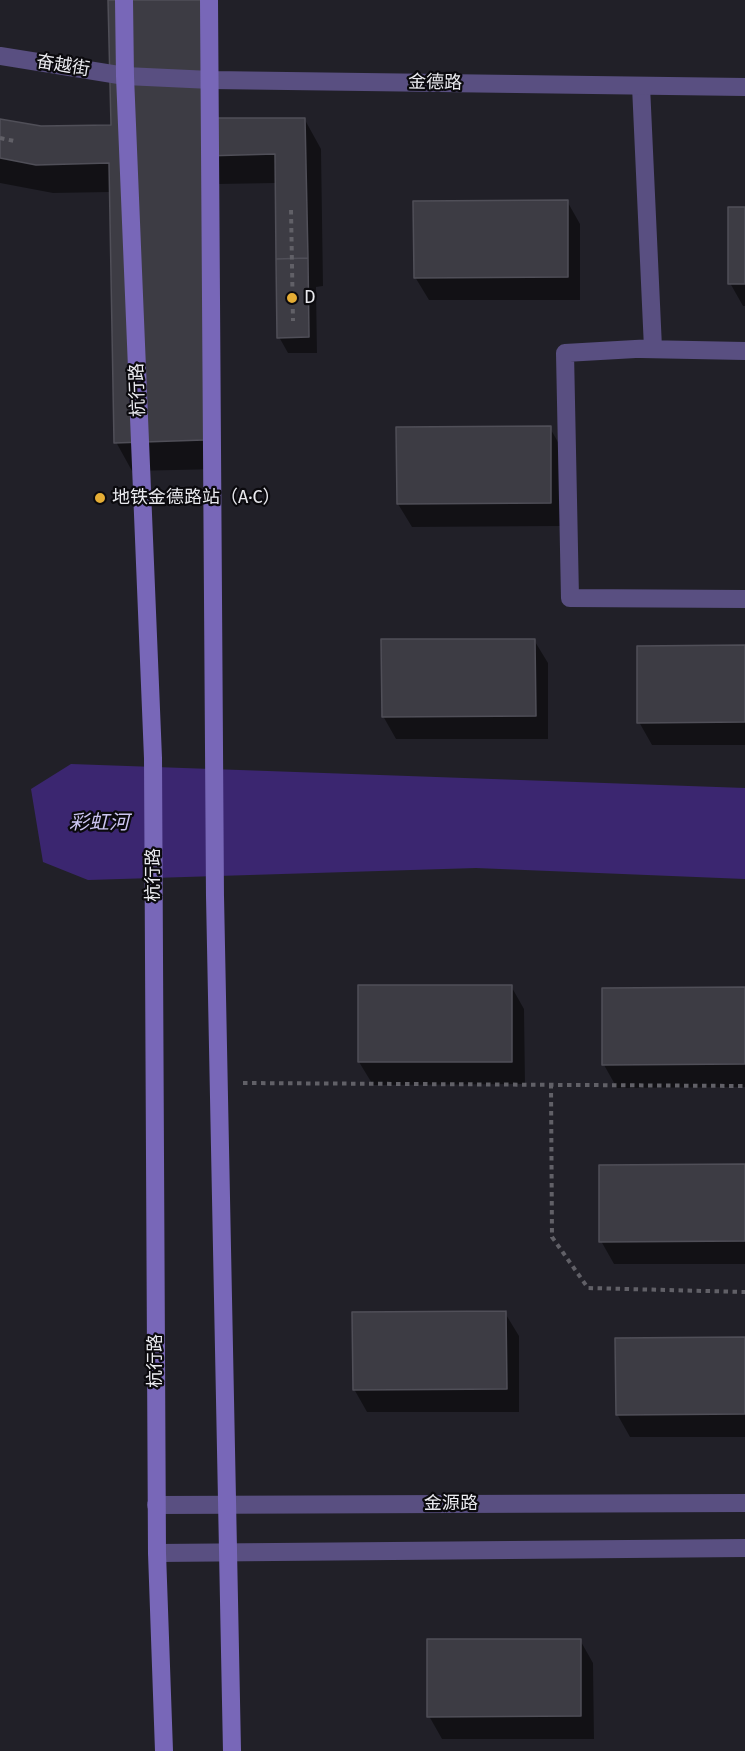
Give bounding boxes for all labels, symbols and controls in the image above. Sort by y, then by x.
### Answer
street label: 奋越街 [35,51,91,81]
street label: 金德路 [408,72,462,94]
place label: D [304,287,316,309]
marker: D [285,291,299,305]
street label: 杭行路 [126,363,150,417]
place label: 地铁金德路站（A·C） [112,487,281,509]
marker: 地铁金德路站（A·C） [93,491,107,505]
water label: 彩虹河 [69,811,129,835]
street label: 杭行路 [143,848,165,902]
street label: 杭行路 [145,1334,167,1388]
street label: 金源路 [424,1493,478,1515]

